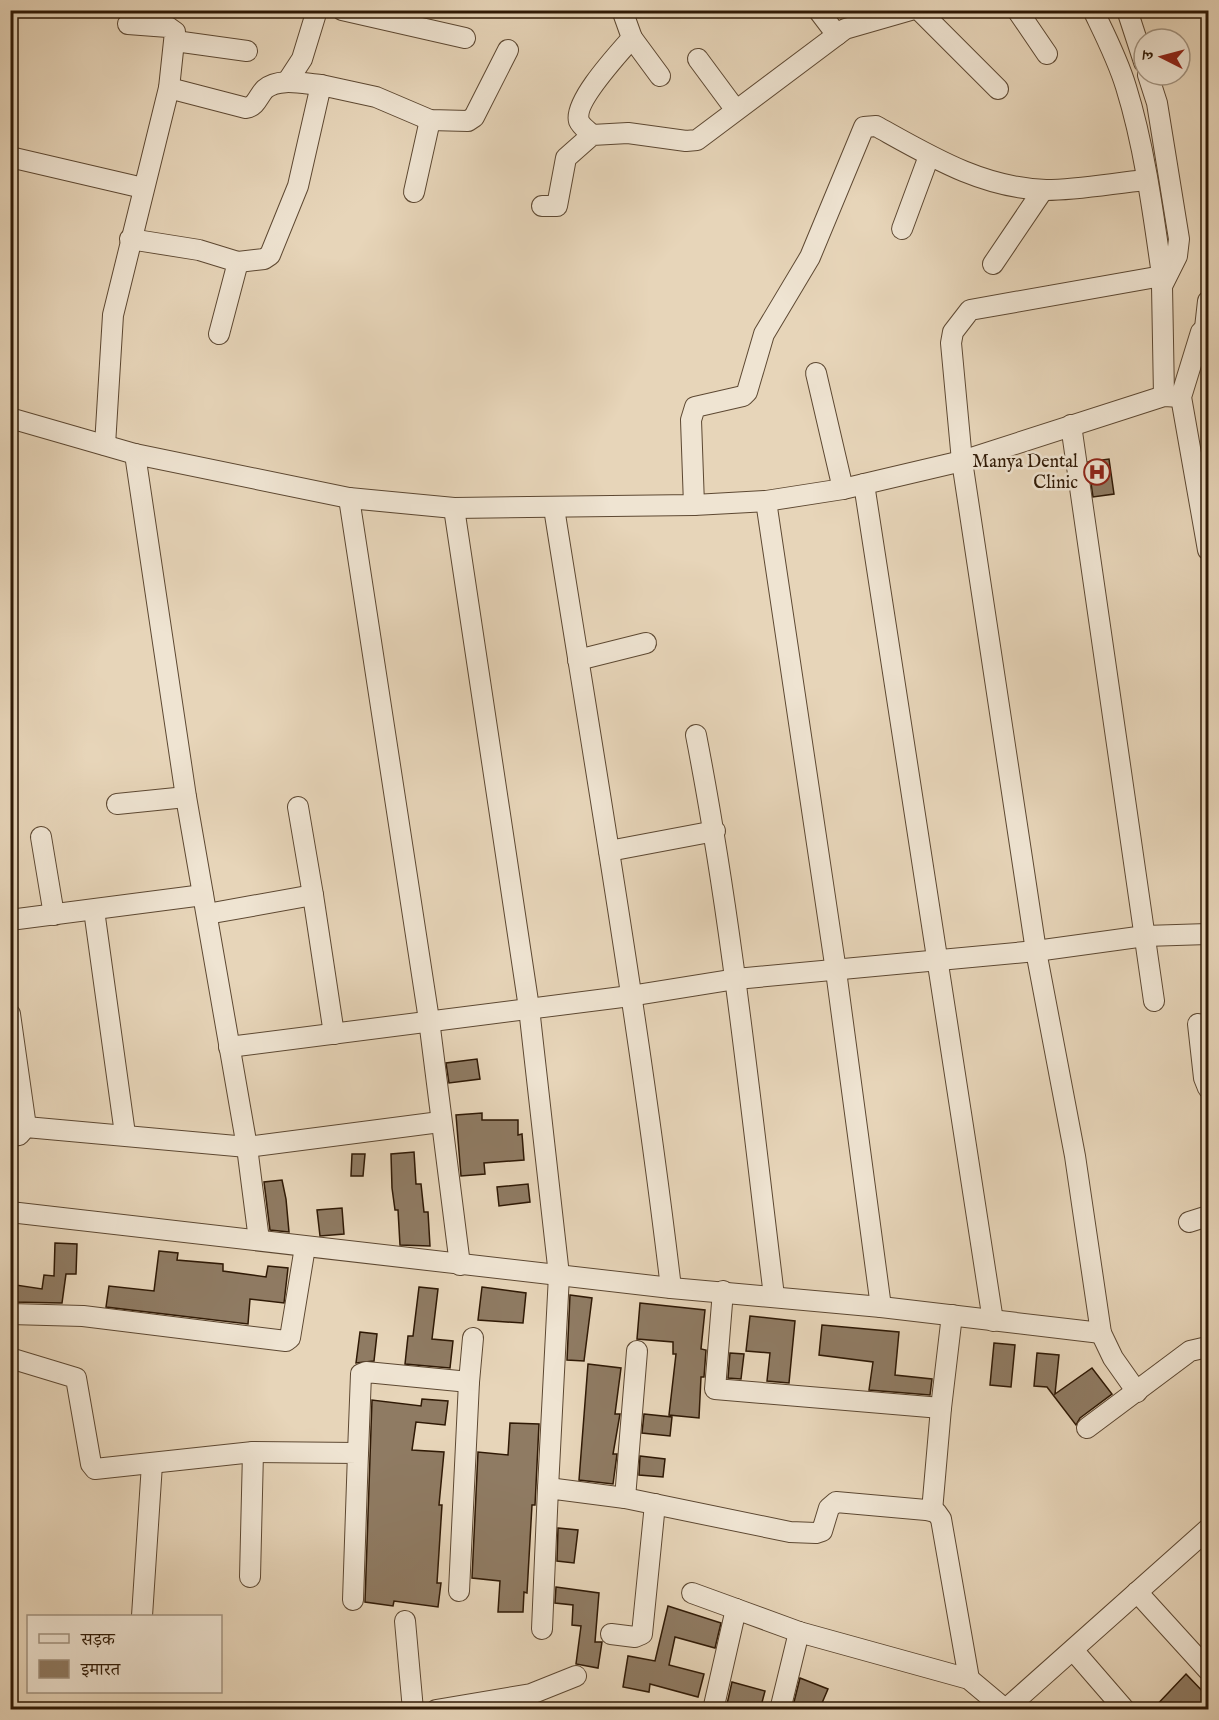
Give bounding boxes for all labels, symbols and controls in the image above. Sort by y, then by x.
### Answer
north arrow [1132,27,1192,87]
text: उ [1139,49,1160,62]
place label: Manya Dental Clinic [972,451,1078,495]
hospital icon: Manya Dental Clinic [1082,457,1112,487]
legend [27,1615,222,1693]
text: सड़क [80,1629,116,1652]
text: इमारत [80,1659,121,1682]

